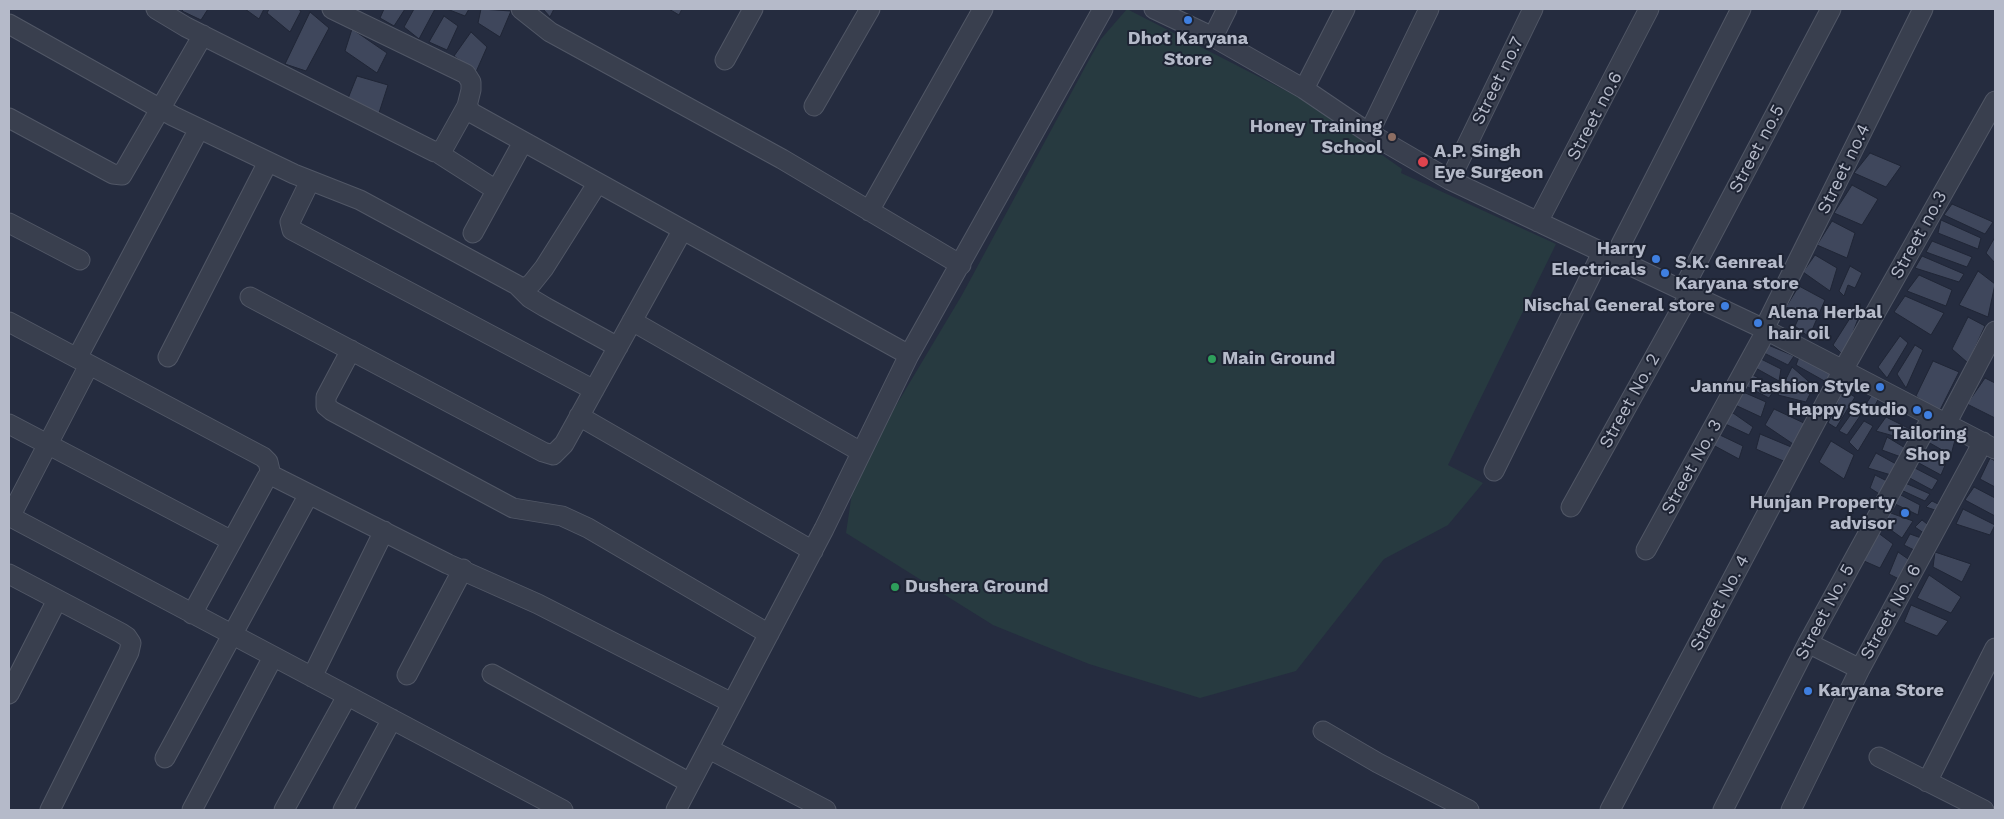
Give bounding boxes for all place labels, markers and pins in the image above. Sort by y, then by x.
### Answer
marker: Dhot Karyana Store [1182,14,1194,26]
place label: Dhot Karyana Store [1128,28,1248,70]
place label: Honey Training School [1250,116,1382,158]
marker: Honey Training School [1386,131,1398,143]
place label: A.P. Singh Eye Surgeon [1434,141,1543,183]
marker: A.P. Singh Eye Surgeon [1416,155,1430,169]
place label: Harry Electricals [1551,238,1646,280]
place label: S.K. Genreal Karyana store [1675,252,1799,294]
marker: Harry Electricals [1650,253,1662,265]
marker: S.K. Genreal Karyana store [1659,267,1671,279]
place label: Nischal General store [1524,295,1715,317]
marker: Nischal General store [1719,300,1731,312]
place label: Alena Herbal hair oil [1768,302,1882,344]
marker: Alena Herbal hair oil [1752,317,1764,329]
place label: Main Ground [1222,348,1335,370]
marker: Main Ground [1206,353,1218,365]
place label: Jannu Fashion Style [1690,376,1870,398]
marker: Jannu Fashion Style [1874,381,1886,393]
place label: Happy Studio [1788,399,1907,421]
marker: Happy Studio [1911,404,1923,416]
marker: Tailoring Shop [1922,409,1934,421]
place label: Tailoring Shop [1890,423,1966,466]
place label: Hunjan Property advisor [1750,492,1895,534]
marker: Hunjan Property advisor [1899,507,1911,519]
place label: Dushera Ground [905,576,1048,598]
marker: Dushera Ground [889,581,901,593]
place label: Karyana Store [1818,680,1944,702]
marker: Karyana Store [1802,685,1814,697]

